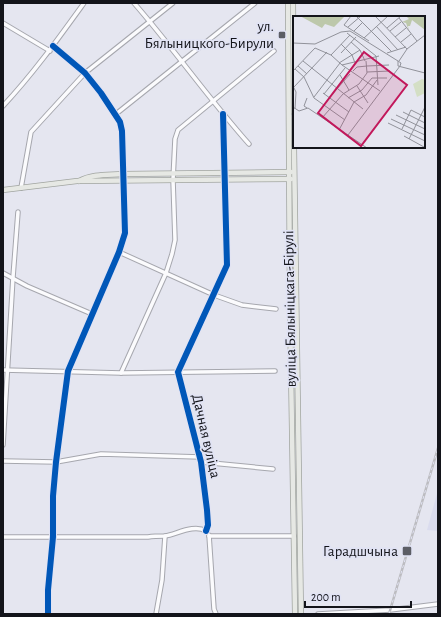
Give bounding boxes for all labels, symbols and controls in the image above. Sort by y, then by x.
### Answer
inset map [293,16,425,148]
place label: ул. Бялыницкого-Бирули [144,19,274,51]
marker: ул. Бялыницкого-Бирули [277,30,287,40]
street label: вуліца Бялыніцкага-Бірулі [281,230,299,388]
street label: Дачная вуліца [189,392,223,480]
place label: Гарадшчына [323,544,398,559]
marker: Гарадшчына [401,545,413,557]
scale bar [305,583,411,609]
text: 200 m [311,591,341,603]

